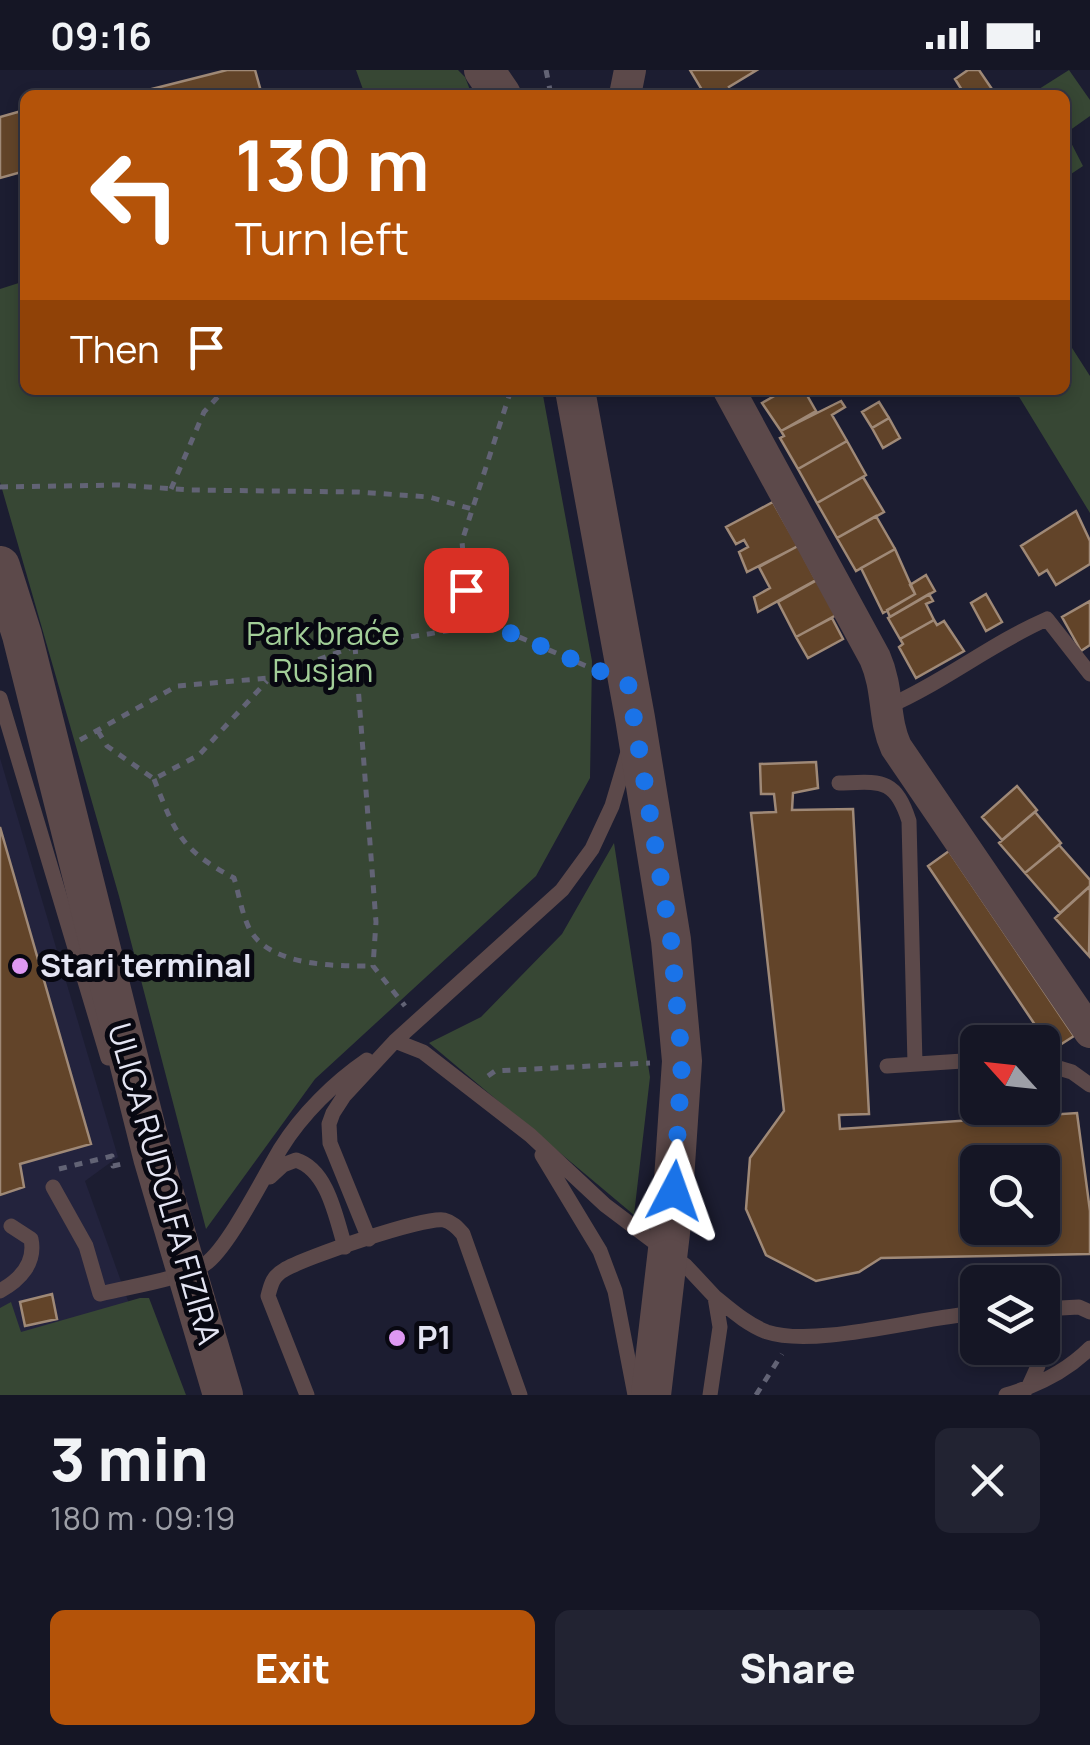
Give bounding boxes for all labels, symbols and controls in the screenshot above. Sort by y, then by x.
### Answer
text: 09:16 [50,9,152,61]
text: 130 m [235,116,429,212]
icon: left [70,130,200,260]
text: Turn left [235,207,409,269]
icon: arrive [179,320,234,375]
text: Then [70,322,159,374]
pin [424,548,509,633]
icon: arrive [439,563,494,618]
park label: Park braće Rusjan [246,611,400,692]
place label: Stari terminal [40,943,252,987]
marker: Stari terminal [9,955,31,977]
street label: ULICA RUDOLFA FIZIRA [98,1018,232,1350]
north arrow [960,1025,1060,1125]
map controls [960,1025,1060,1365]
position arrow [622,1139,726,1243]
button: search [960,1145,1060,1245]
button: layers [960,1265,1060,1365]
place label: P1 [417,1315,451,1359]
marker: P1 [386,1327,408,1349]
text: 3 min [50,1417,208,1499]
button: close [935,1428,1040,1533]
text: 180 m · 09:19 [50,1496,235,1540]
button: Exit [50,1610,535,1725]
button: Share [555,1610,1040,1725]

